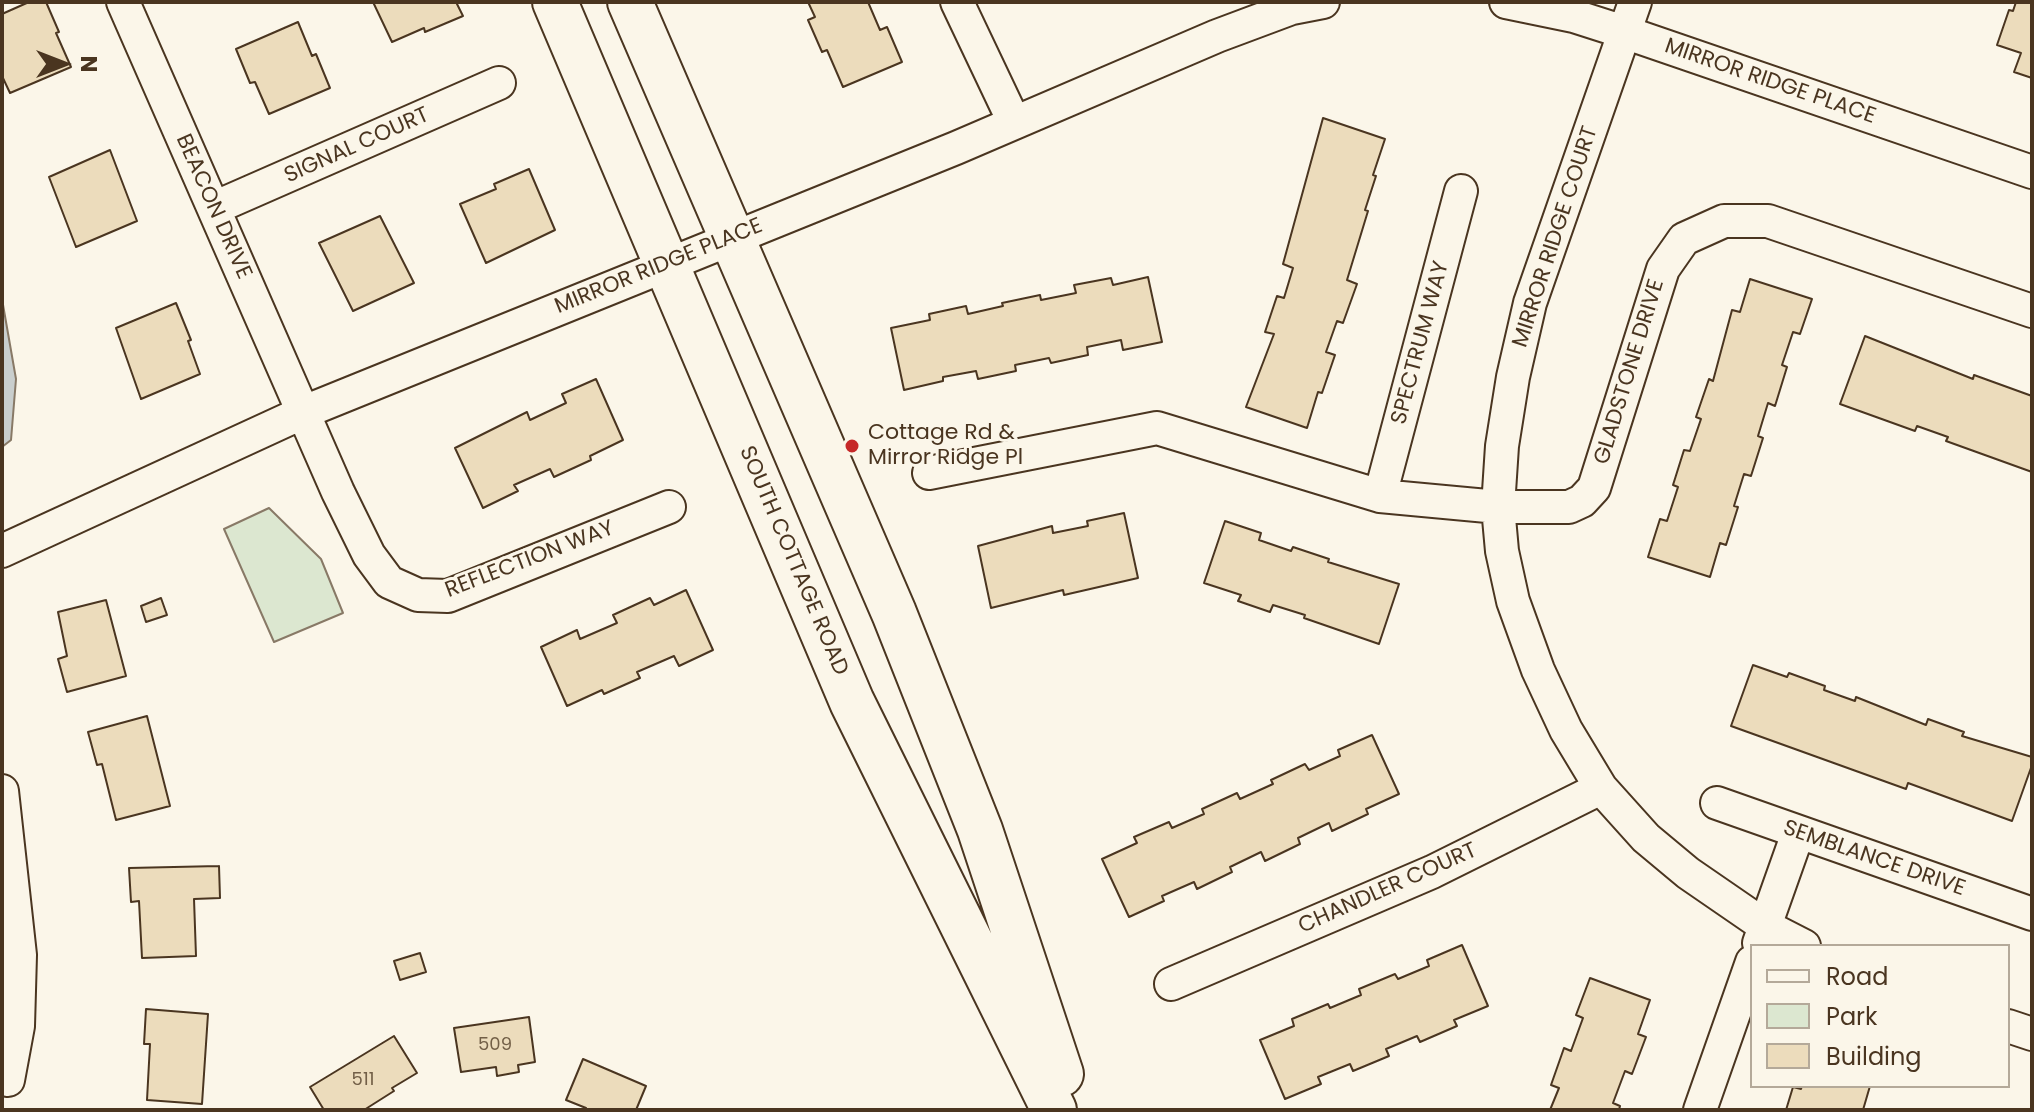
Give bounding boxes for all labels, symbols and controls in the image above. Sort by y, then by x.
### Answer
north arrow [24,24,104,104]
street label: MIRROR RIDGE PLACE [1661,33,1879,131]
text: N [73,56,104,72]
street label: SIGNAL COURT [281,102,433,190]
street label: MIRROR RIDGE COURT [1508,123,1604,351]
street label: BEACON DRIVE [169,131,257,283]
street label: MIRROR RIDGE PLACE [551,213,767,321]
street label: SPECTRUM WAY [1387,258,1455,428]
street label: GLADSTONE DRIVE [1589,276,1671,468]
place label: Cottage Rd & Mirror Ridge Pl [868,420,1023,472]
marker: Cottage Rd & Mirror Ridge Pl [843,437,861,455]
street label: SOUTH COTTAGE ROAD [733,442,853,680]
street label: REFLECTION WAY [442,516,618,604]
street label: SEMBLANCE DRIVE [1779,815,1969,903]
street label: CHANDLER COURT [1295,838,1481,940]
legend [1750,944,2010,1088]
text: Road [1826,960,1888,993]
text: Park [1826,1000,1877,1033]
house number: 509 [478,1034,512,1056]
text: Building [1826,1040,1922,1073]
house number: 511 [352,1069,374,1091]

